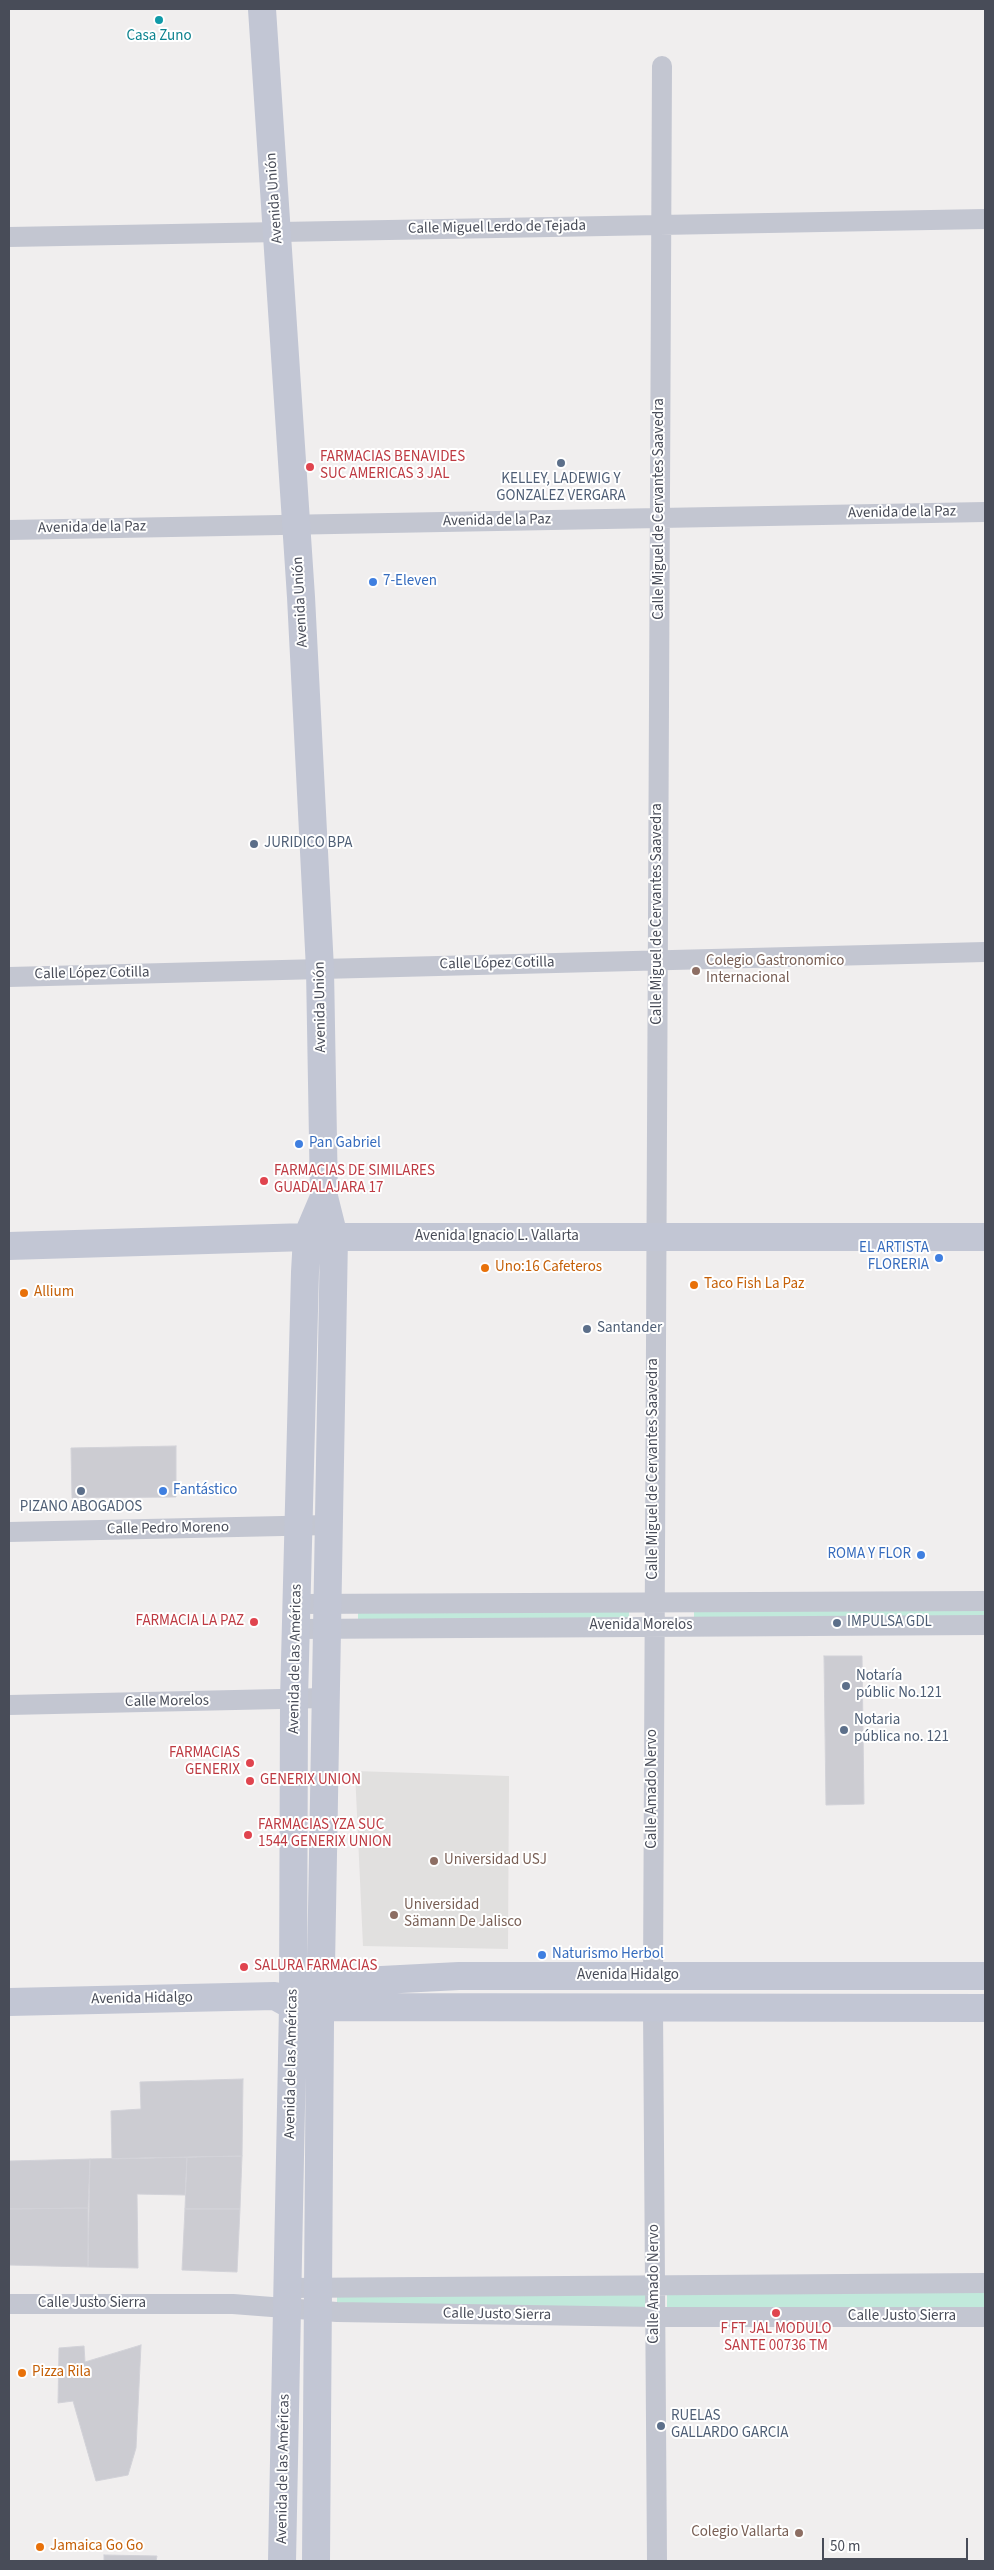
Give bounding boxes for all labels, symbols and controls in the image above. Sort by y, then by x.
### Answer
marker: Casa Zuno [153,14,165,26]
place label: Casa Zuno [126,28,192,46]
street label: Avenida Unión [263,152,287,244]
street label: Calle Miguel Lerdo de Tejada [408,217,586,239]
street label: Calle Miguel de Cervantes Saavedra [651,398,669,620]
place label: FARMACIAS BENAVIDES SUC AMERICAS 3 JAL [320,449,465,484]
marker: KELLEY, LADEWIG Y GONZALEZ VERGARA [555,457,567,469]
marker: FARMACIAS BENAVIDES SUC AMERICAS 3 JAL [304,461,316,473]
place label: KELLEY, LADEWIG Y GONZALEZ VERGARA [496,471,626,506]
street label: Avenida de la Paz [848,503,956,523]
street label: Avenida de la Paz [443,511,551,531]
street label: Avenida de la Paz [38,518,146,538]
street label: Avenida Unión [290,556,312,648]
place label: 7-Eleven [383,573,437,591]
marker: 7-Eleven [367,576,379,588]
street label: Calle Miguel de Cervantes Saavedra [649,803,667,1025]
place label: JURIDICO BPA [264,835,352,853]
marker: JURIDICO BPA [248,838,260,850]
place label: Colegio Gastronomico Internacional [706,953,844,988]
street label: Calle López Cotilla [439,954,555,974]
street label: Avenida Unión [311,961,331,1053]
street label: Calle López Cotilla [34,964,150,984]
marker: Colegio Gastronomico Internacional [690,965,702,977]
place label: Pan Gabriel [309,1135,381,1153]
marker: Pan Gabriel [293,1138,305,1150]
place label: FARMACIAS DE SIMILARES GUADALAJARA 17 [274,1163,435,1198]
marker: FARMACIAS DE SIMILARES GUADALAJARA 17 [258,1175,270,1187]
street label: Avenida Ignacio L. Vallarta [415,1228,579,1246]
place label: EL ARTISTA FLORERIA [859,1240,929,1275]
marker: EL ARTISTA FLORERIA [933,1252,945,1264]
place label: Uno:16 Cafeteros [495,1259,602,1277]
marker: Uno:16 Cafeteros [479,1262,491,1274]
place label: Taco Fish La Paz [704,1276,804,1294]
marker: Taco Fish La Paz [688,1279,700,1291]
place label: Allium [34,1284,74,1302]
marker: Allium [18,1287,30,1299]
place label: Santander [597,1320,662,1338]
marker: Santander [581,1323,593,1335]
street label: Calle Miguel de Cervantes Saavedra [645,1358,663,1580]
place label: Fantástico [173,1482,237,1500]
marker: PIZANO ABOGADOS [75,1485,87,1497]
marker: Fantástico [157,1485,169,1497]
place label: PIZANO ABOGADOS [20,1499,142,1517]
street label: Calle Pedro Moreno [107,1519,229,1539]
place label: ROMA Y FLOR [828,1546,911,1564]
marker: ROMA Y FLOR [915,1549,927,1561]
street label: Avenida de las Américas [286,1584,306,1734]
place label: FARMACIA LA PAZ [136,1613,244,1631]
place label: IMPULSA GDL [847,1614,932,1632]
marker: FARMACIA LA PAZ [248,1616,260,1628]
street label: Avenida Morelos [590,1617,692,1635]
marker: IMPULSA GDL [831,1617,843,1629]
place label: Notaría públic No.121 [856,1668,942,1703]
marker: Notaría públic No.121 [840,1680,852,1692]
street label: Calle Morelos [125,1692,209,1712]
place label: Notaria pública no. 121 [854,1712,949,1747]
marker: Notaria pública no. 121 [838,1724,850,1736]
street label: Calle Amado Nervo [644,1729,662,1849]
place label: FARMACIAS GENERIX [169,1745,240,1780]
marker: FARMACIAS GENERIX [244,1757,256,1769]
place label: GENERIX UNION [260,1772,361,1790]
marker: GENERIX UNION [244,1775,256,1787]
place label: FARMACIAS YZA SUC 1544 GENERIX UNION [258,1817,392,1852]
marker: FARMACIAS YZA SUC 1544 GENERIX UNION [242,1829,254,1841]
place label: Universidad USJ [444,1852,547,1870]
marker: Universidad USJ [428,1855,440,1867]
place label: Universidad Sämann De Jalisco [404,1897,522,1932]
marker: Universidad Sämann De Jalisco [388,1909,400,1921]
place label: Naturismo Herbol [552,1946,664,1964]
marker: Naturismo Herbol [536,1949,548,1961]
place label: SALURA FARMACIAS [254,1958,377,1976]
marker: SALURA FARMACIAS [238,1961,250,1973]
street label: Avenida Hidalgo [577,1967,679,1985]
street label: Avenida Hidalgo [91,1989,193,2009]
street label: Avenida de las Américas [282,1989,302,2139]
street label: Calle Amado Nervo [646,2224,664,2344]
street label: Calle Justo Sierra [38,2295,146,2313]
street label: Calle Justo Sierra [443,2305,551,2325]
marker: F FT JAL MODULO SANTE 00736 TM [770,2307,782,2319]
street label: Calle Justo Sierra [848,2308,956,2326]
place label: F FT JAL MODULO SANTE 00736 TM [720,2321,832,2356]
place label: Pizza Rila [32,2364,91,2382]
marker: Pizza Rila [16,2367,28,2379]
street label: Avenida de las Américas [274,2394,294,2544]
place label: RUELAS GALLARDO GARCIA [671,2408,788,2443]
marker: RUELAS GALLARDO GARCIA [655,2420,667,2432]
place label: Colegio Vallarta [691,2524,789,2542]
marker: Colegio Vallarta [793,2527,805,2539]
scale bar [824,2528,970,2560]
text: 50 m [830,2536,860,2557]
place label: Jamaica Go Go [50,2538,143,2556]
marker: Jamaica Go Go [34,2541,46,2553]

